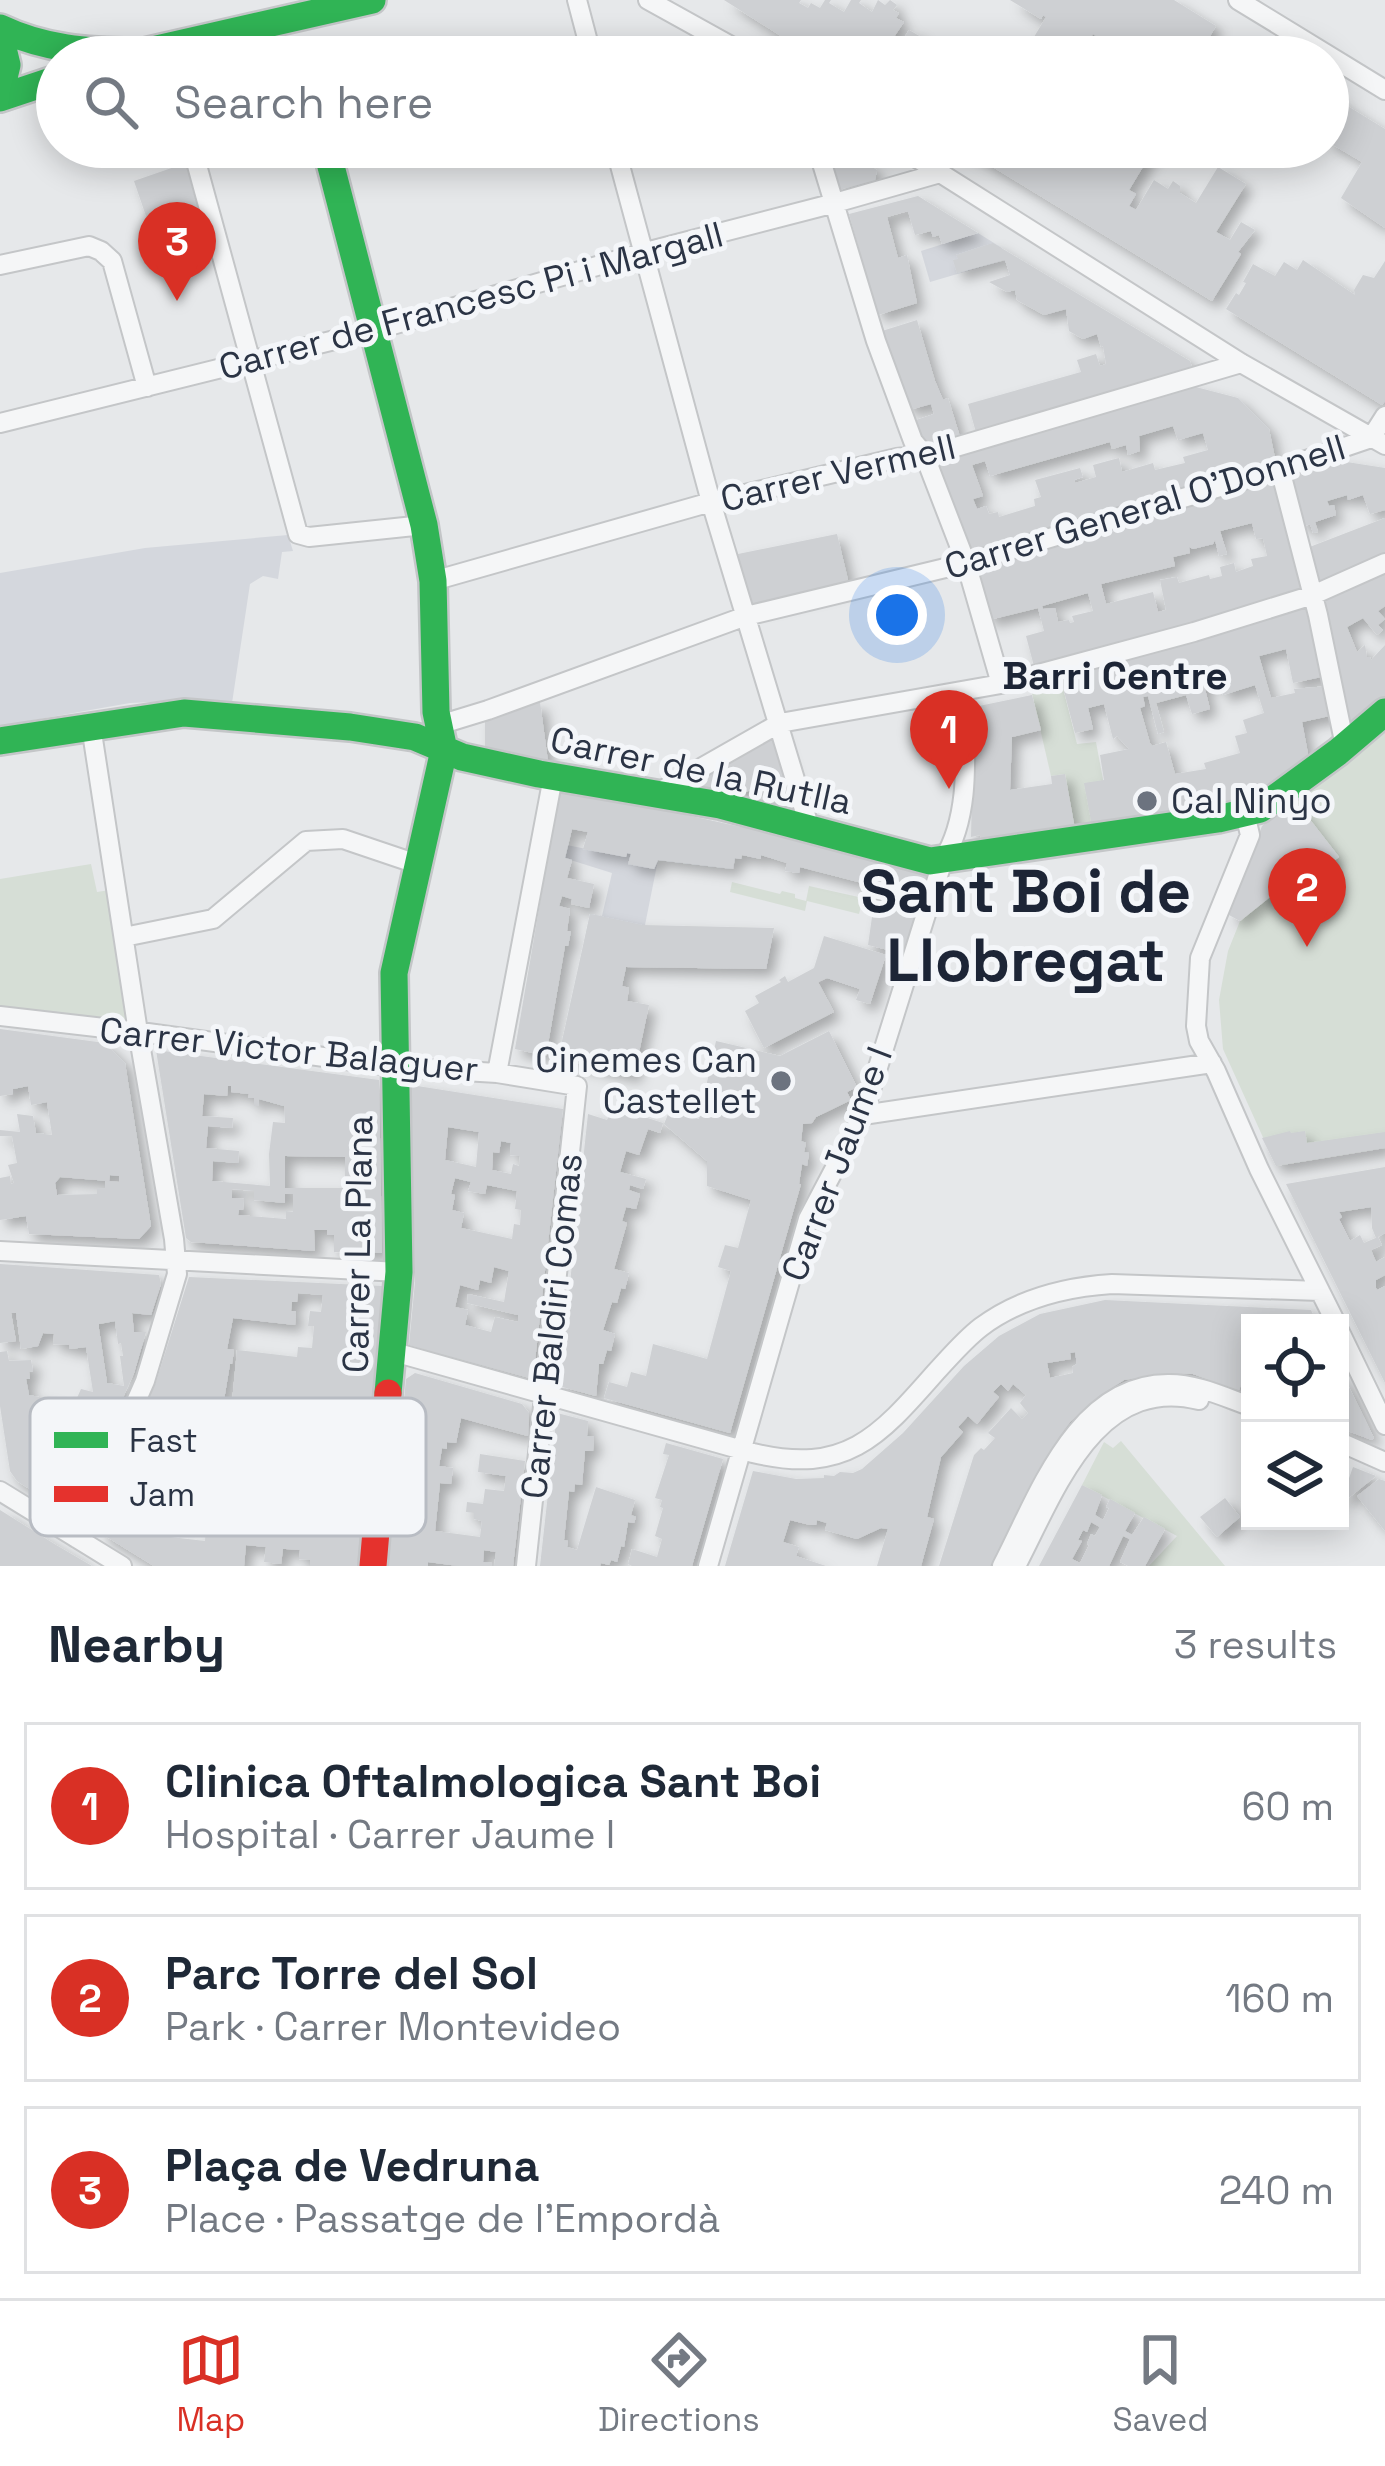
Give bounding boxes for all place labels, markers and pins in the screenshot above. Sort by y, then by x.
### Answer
pin: 3 [138,202,216,301]
pin: 1 [910,690,988,789]
place label: Cal Ninyo [1171,778,1332,824]
marker: Cal Ninyo [1134,788,1160,814]
pin: 2 [1268,848,1346,947]
place label: Cinemes Can Castellet [535,1037,757,1124]
marker: Cinemes Can Castellet [768,1068,794,1094]

